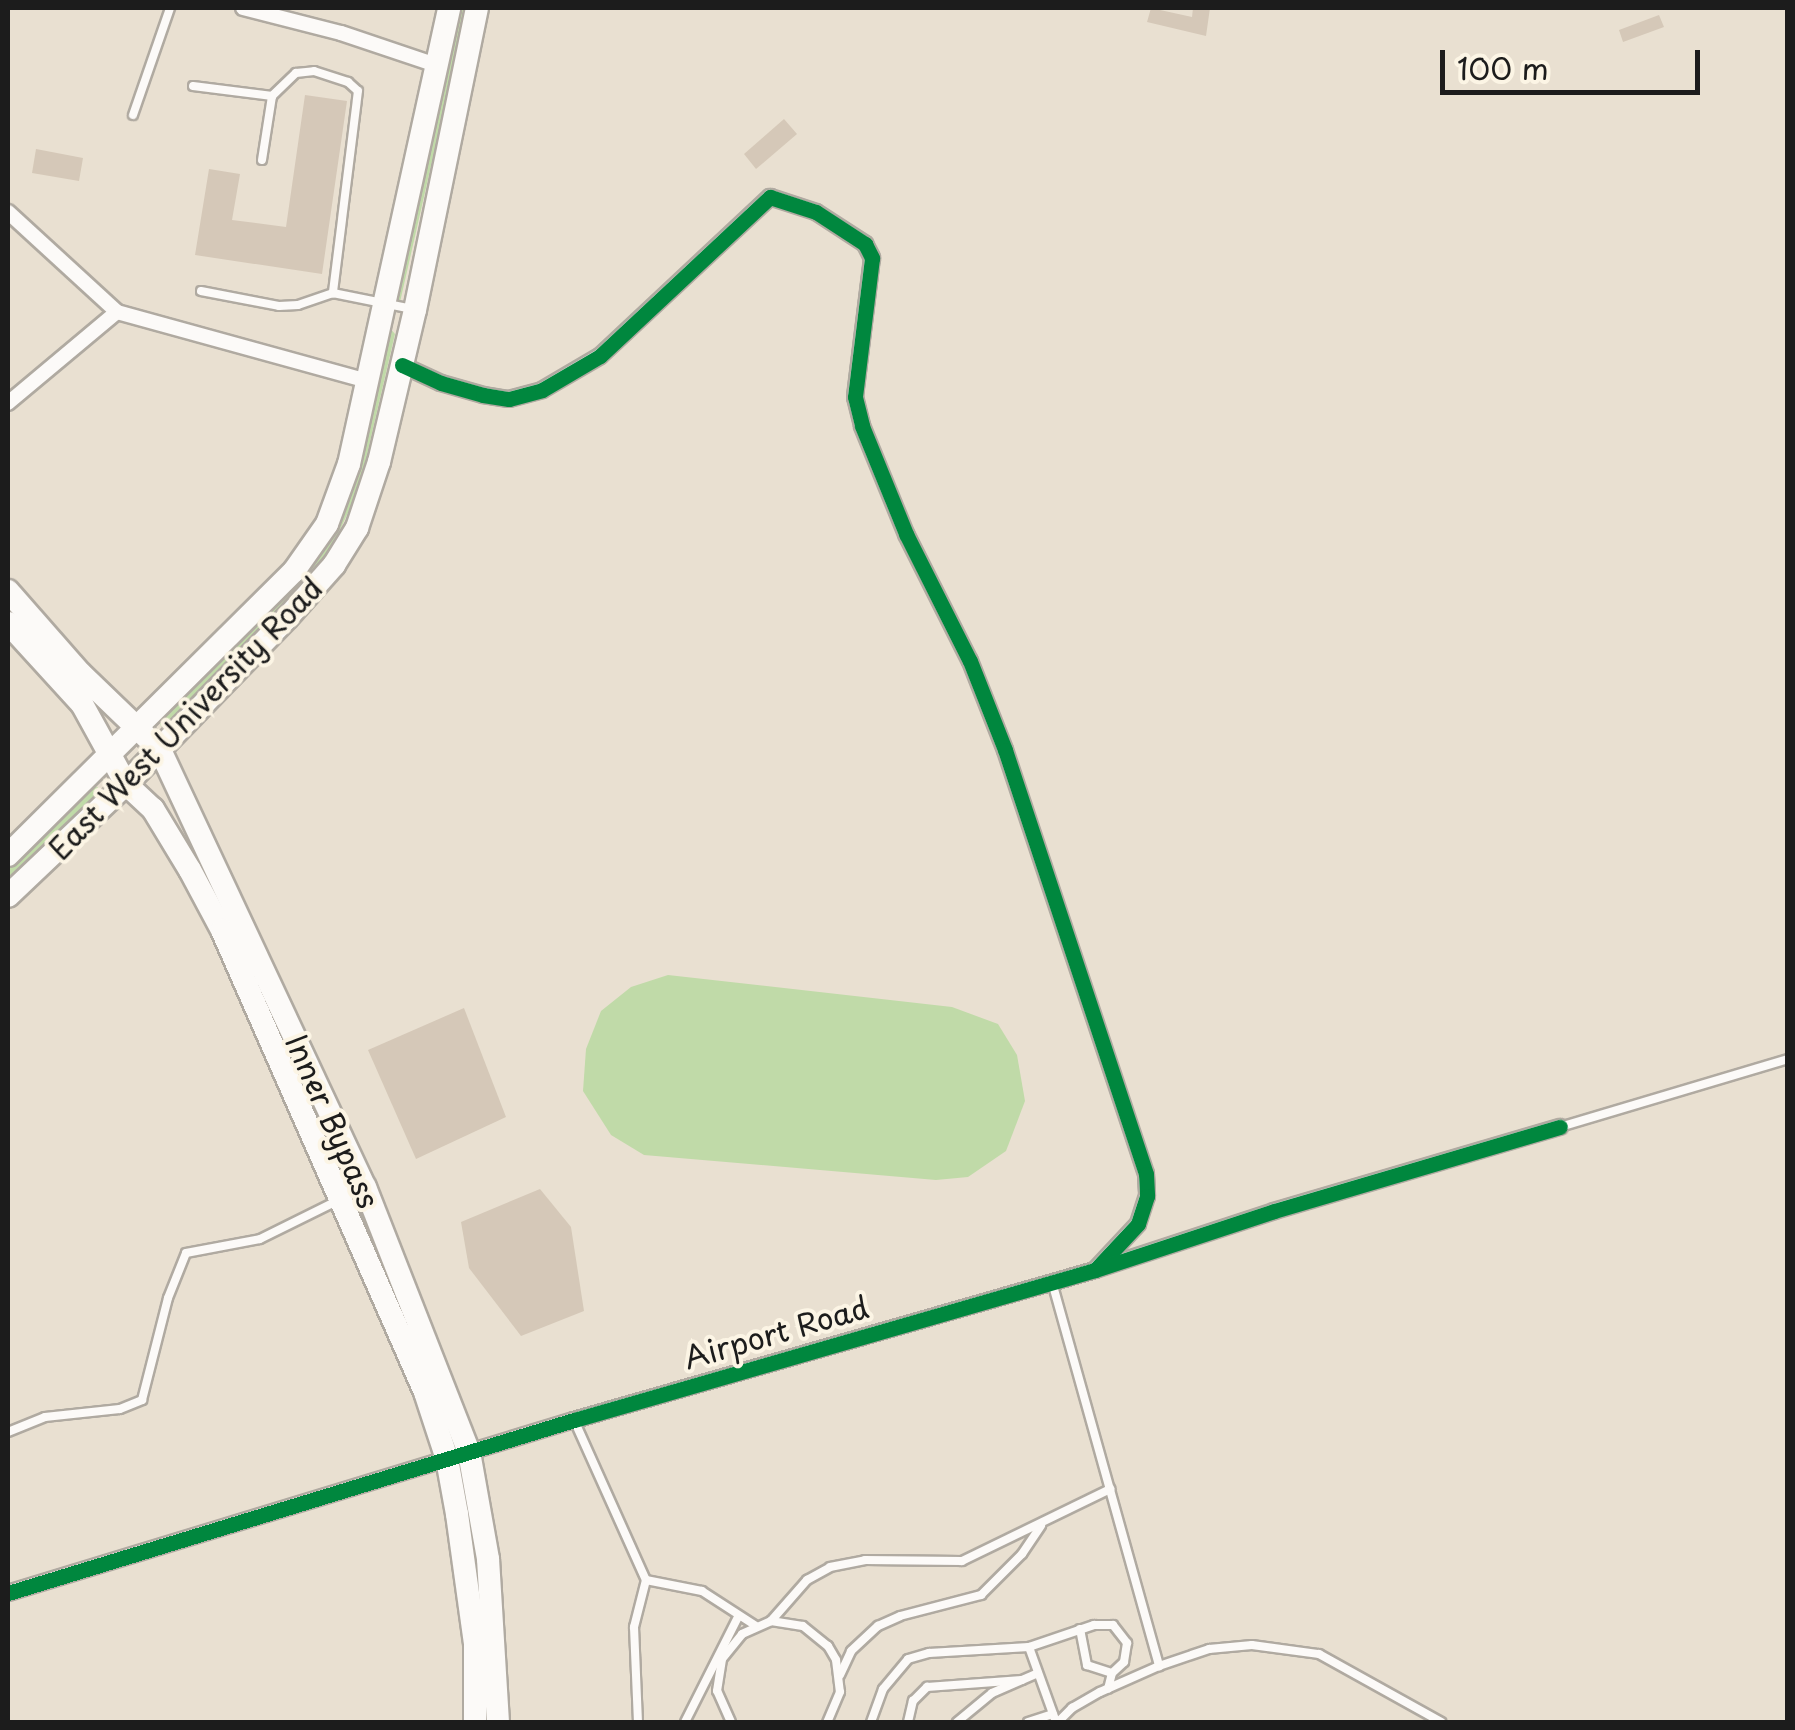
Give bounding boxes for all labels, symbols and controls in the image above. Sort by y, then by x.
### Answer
scale bar [1445,30,1705,92]
text: 100 m [1457,45,1549,90]
street label: East West University Road [41,569,329,867]
street label: Inner Bypass [278,1028,388,1214]
street label: Airport Road [680,1288,872,1376]

